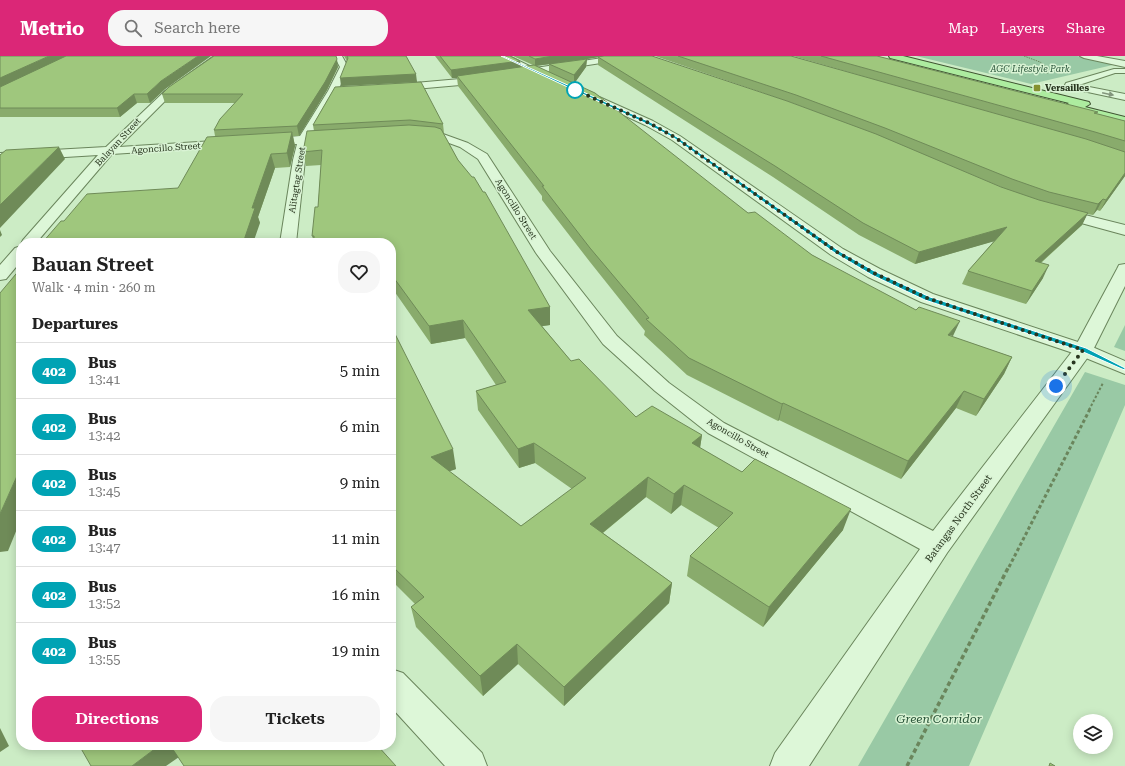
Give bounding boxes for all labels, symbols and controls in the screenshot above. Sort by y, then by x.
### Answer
search box [108,10,388,46]
text: Metrio [20,17,84,40]
icon: search [122,17,144,39]
text: Search here [154,19,240,37]
text: Map [948,20,978,36]
text: Layers [1000,20,1044,36]
text: Share [1066,20,1105,36]
park label: AGC Lifestyle Park [989,64,1070,74]
unlabelled marker [566,81,584,99]
marker: Versailles [1032,83,1042,93]
place label: Versailles [1045,83,1089,93]
one-way arrow [1102,91,1114,97]
street label: Balayan Street [93,115,143,168]
street label: Agoncillo Street [131,141,202,155]
street label: Alitagtag Street [287,146,307,214]
street label: Agoncillo Street [493,177,539,242]
button: heart [338,251,380,293]
text: Bauan Street [32,253,154,276]
text: Walk · 4 min · 260 m [32,280,156,295]
text: Departures [32,315,118,333]
text: Bus [88,354,116,372]
text: 5 min [340,362,380,380]
text: 402 [42,363,66,379]
text: 13:41 [88,372,120,387]
your location [1046,376,1066,396]
text: Bus [88,410,116,428]
street label: Agoncillo Street [705,416,771,460]
text: 6 min [340,418,380,436]
text: 402 [42,419,66,435]
text: 13:42 [88,428,120,443]
text: Bus [88,466,116,484]
street label: Batangas North Street [923,472,994,564]
text: 9 min [340,474,380,492]
text: 402 [42,475,66,491]
text: 13:45 [88,484,120,499]
text: Bus [88,522,116,540]
text: 11 min [331,530,380,548]
text: 402 [42,531,66,547]
text: 13:47 [88,540,120,555]
text: Bus [88,578,116,596]
text: 16 min [331,586,380,604]
text: 402 [42,587,66,603]
text: 13:52 [88,596,120,611]
text: Bus [88,634,116,652]
text: 19 min [331,642,380,660]
text: 402 [42,643,66,659]
text: 13:55 [88,652,120,667]
button: Directions [32,696,202,742]
button: Tickets [210,696,380,742]
park label: Green Corridor [896,712,982,726]
map controls [1073,714,1113,754]
button: layers [1073,714,1113,754]

